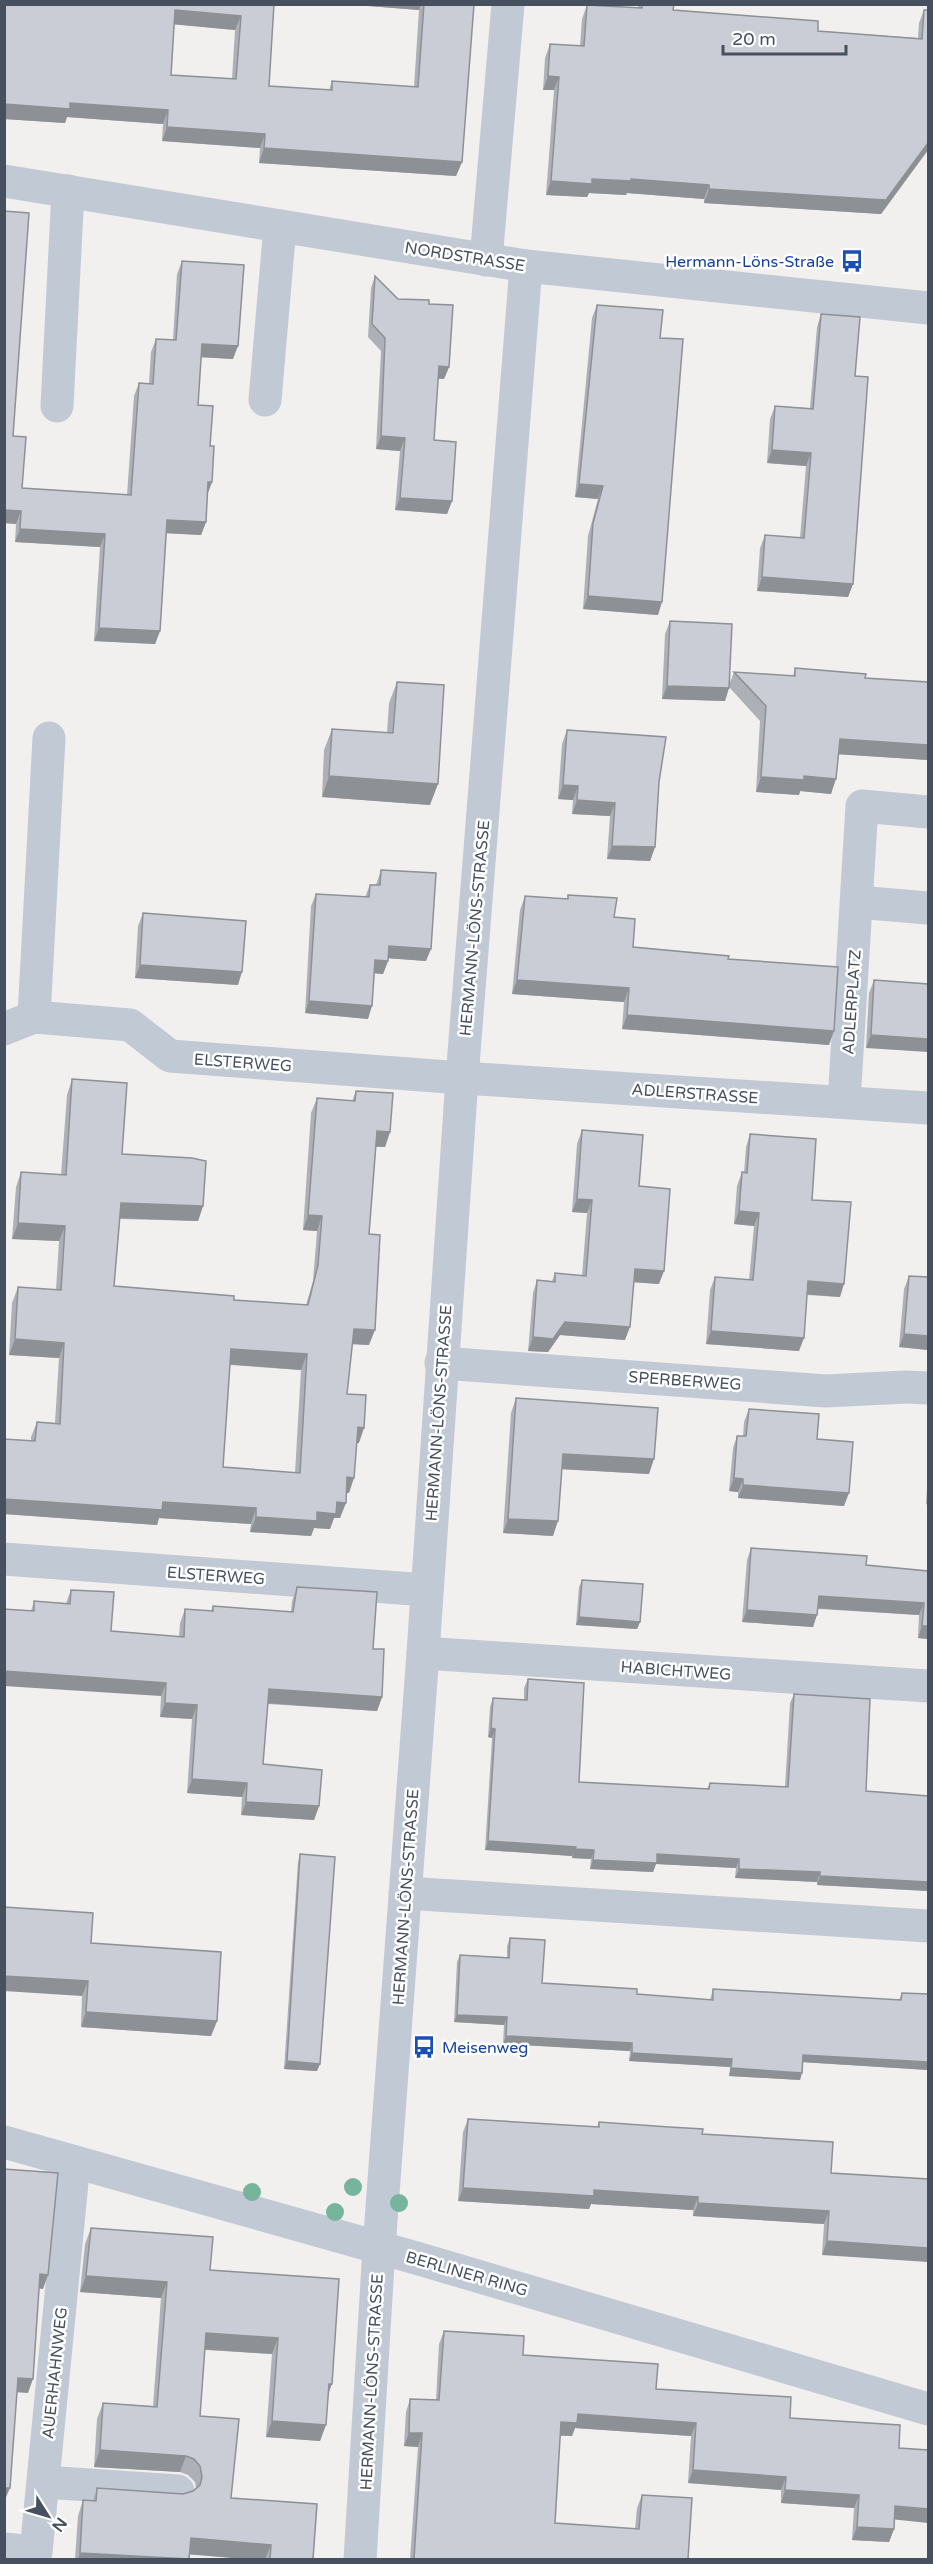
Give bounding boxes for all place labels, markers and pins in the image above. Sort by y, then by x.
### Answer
bus stop icon: Hermann-Löns-Straße [839,248,865,274]
place label: Hermann-Löns-Straße [665,252,834,272]
bus stop icon: Meisenweg [411,2034,437,2060]
place label: Meisenweg [442,2038,528,2058]

